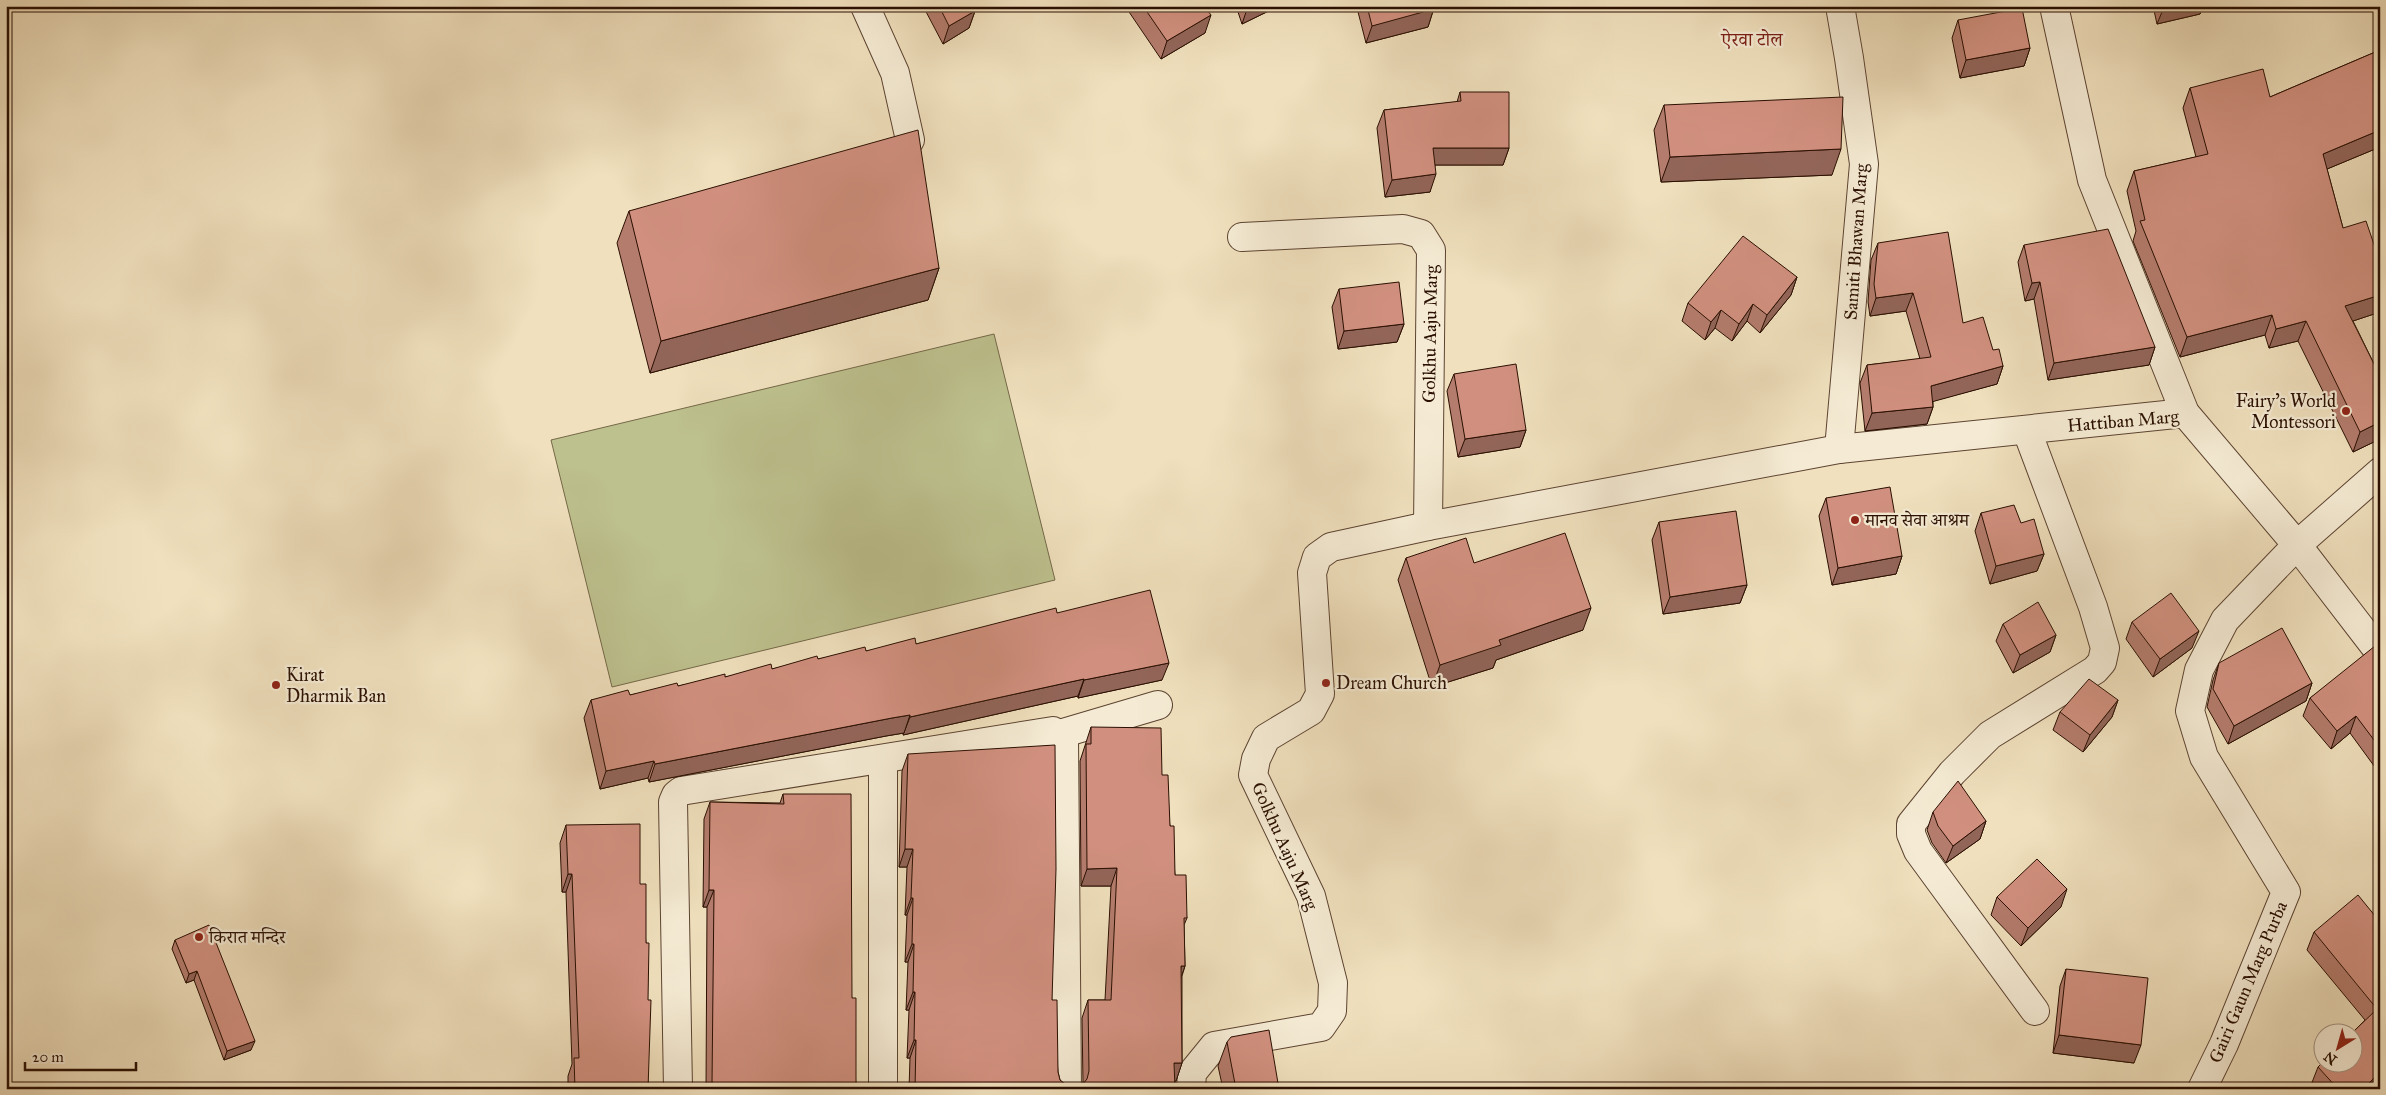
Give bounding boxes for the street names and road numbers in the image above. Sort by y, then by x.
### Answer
street label: Samiti Bhawan Marg [1840,162,1873,321]
street label: Golkhu Aaju Marg [1418,264,1443,403]
street label: Hattiban Marg [2066,405,2180,438]
street label: Golkhu Aaju Marg [1246,779,1323,914]
street label: Gairi Gaun Marg Purba [2204,898,2293,1066]

